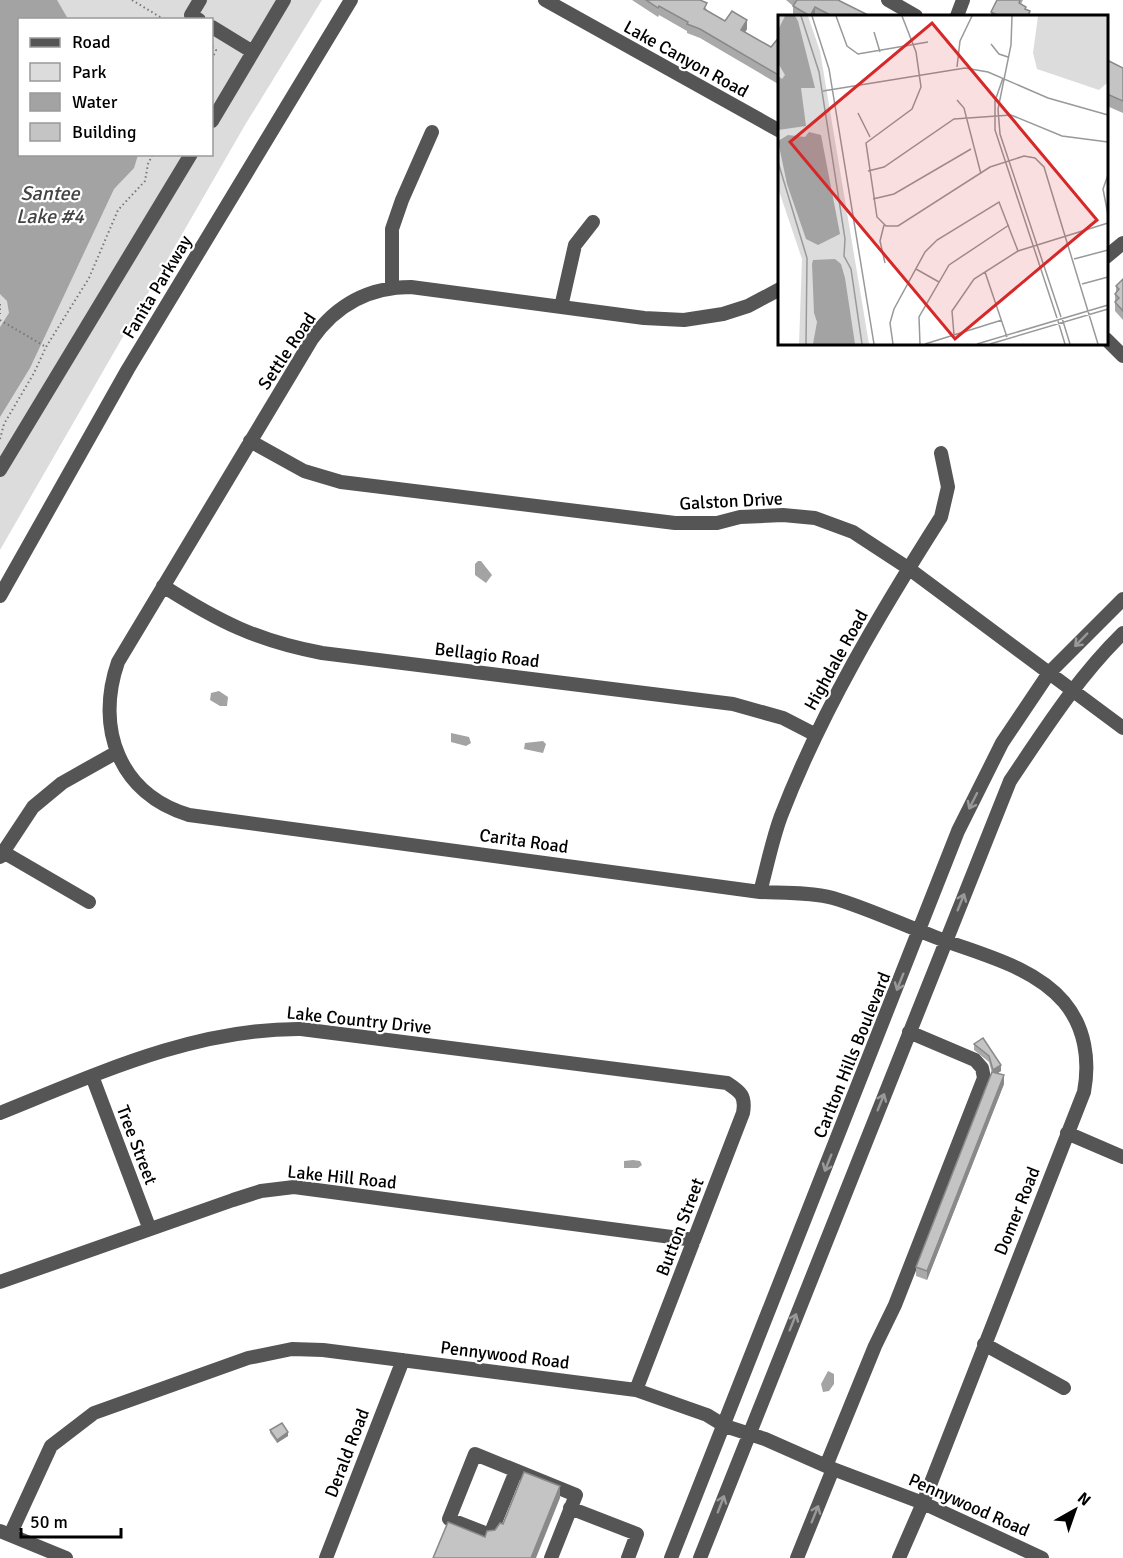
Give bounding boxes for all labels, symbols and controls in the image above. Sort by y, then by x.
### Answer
inset map [778,15,1108,345]
street label: Lake Canyon Road [620,16,752,102]
legend [18,18,213,156]
text: Road [72,31,111,53]
text: Park [72,61,107,83]
text: Water [72,91,118,113]
text: Building [72,121,136,143]
water label: Santee Lake #4 [16,181,85,229]
street label: Fanita Parkway [118,231,197,343]
street label: Settle Road [253,308,321,394]
street label: Galston Drive [679,487,783,515]
street label: Highdale Road [799,606,873,714]
one-way arrow [1074,633,1089,648]
street label: Bellagio Road [433,638,541,672]
one-way arrow [967,792,979,810]
street label: Carita Road [478,824,570,858]
one-way arrow [956,893,967,911]
street label: Carlton Hills Boulevard [809,969,895,1141]
one-way arrow [894,972,905,990]
street label: Lake Country Drive [285,1001,433,1039]
one-way arrow [876,1093,887,1112]
street label: Tree Street [112,1102,162,1188]
one-way arrow [822,1153,833,1172]
street label: Lake Hill Road [286,1160,398,1194]
street label: Domer Road [989,1164,1045,1258]
street label: Button Street [651,1175,709,1279]
one-way arrow [788,1313,799,1332]
street label: Pennywood Road [439,1336,571,1374]
street label: Derald Road [320,1405,374,1501]
street label: Pennywood Road [905,1469,1033,1541]
north arrow [1045,1480,1105,1540]
text: N [1073,1488,1095,1511]
one-way arrow [716,1495,727,1513]
scale bar [21,1501,122,1539]
one-way arrow [810,1505,821,1523]
text: 50 m [30,1511,68,1533]

